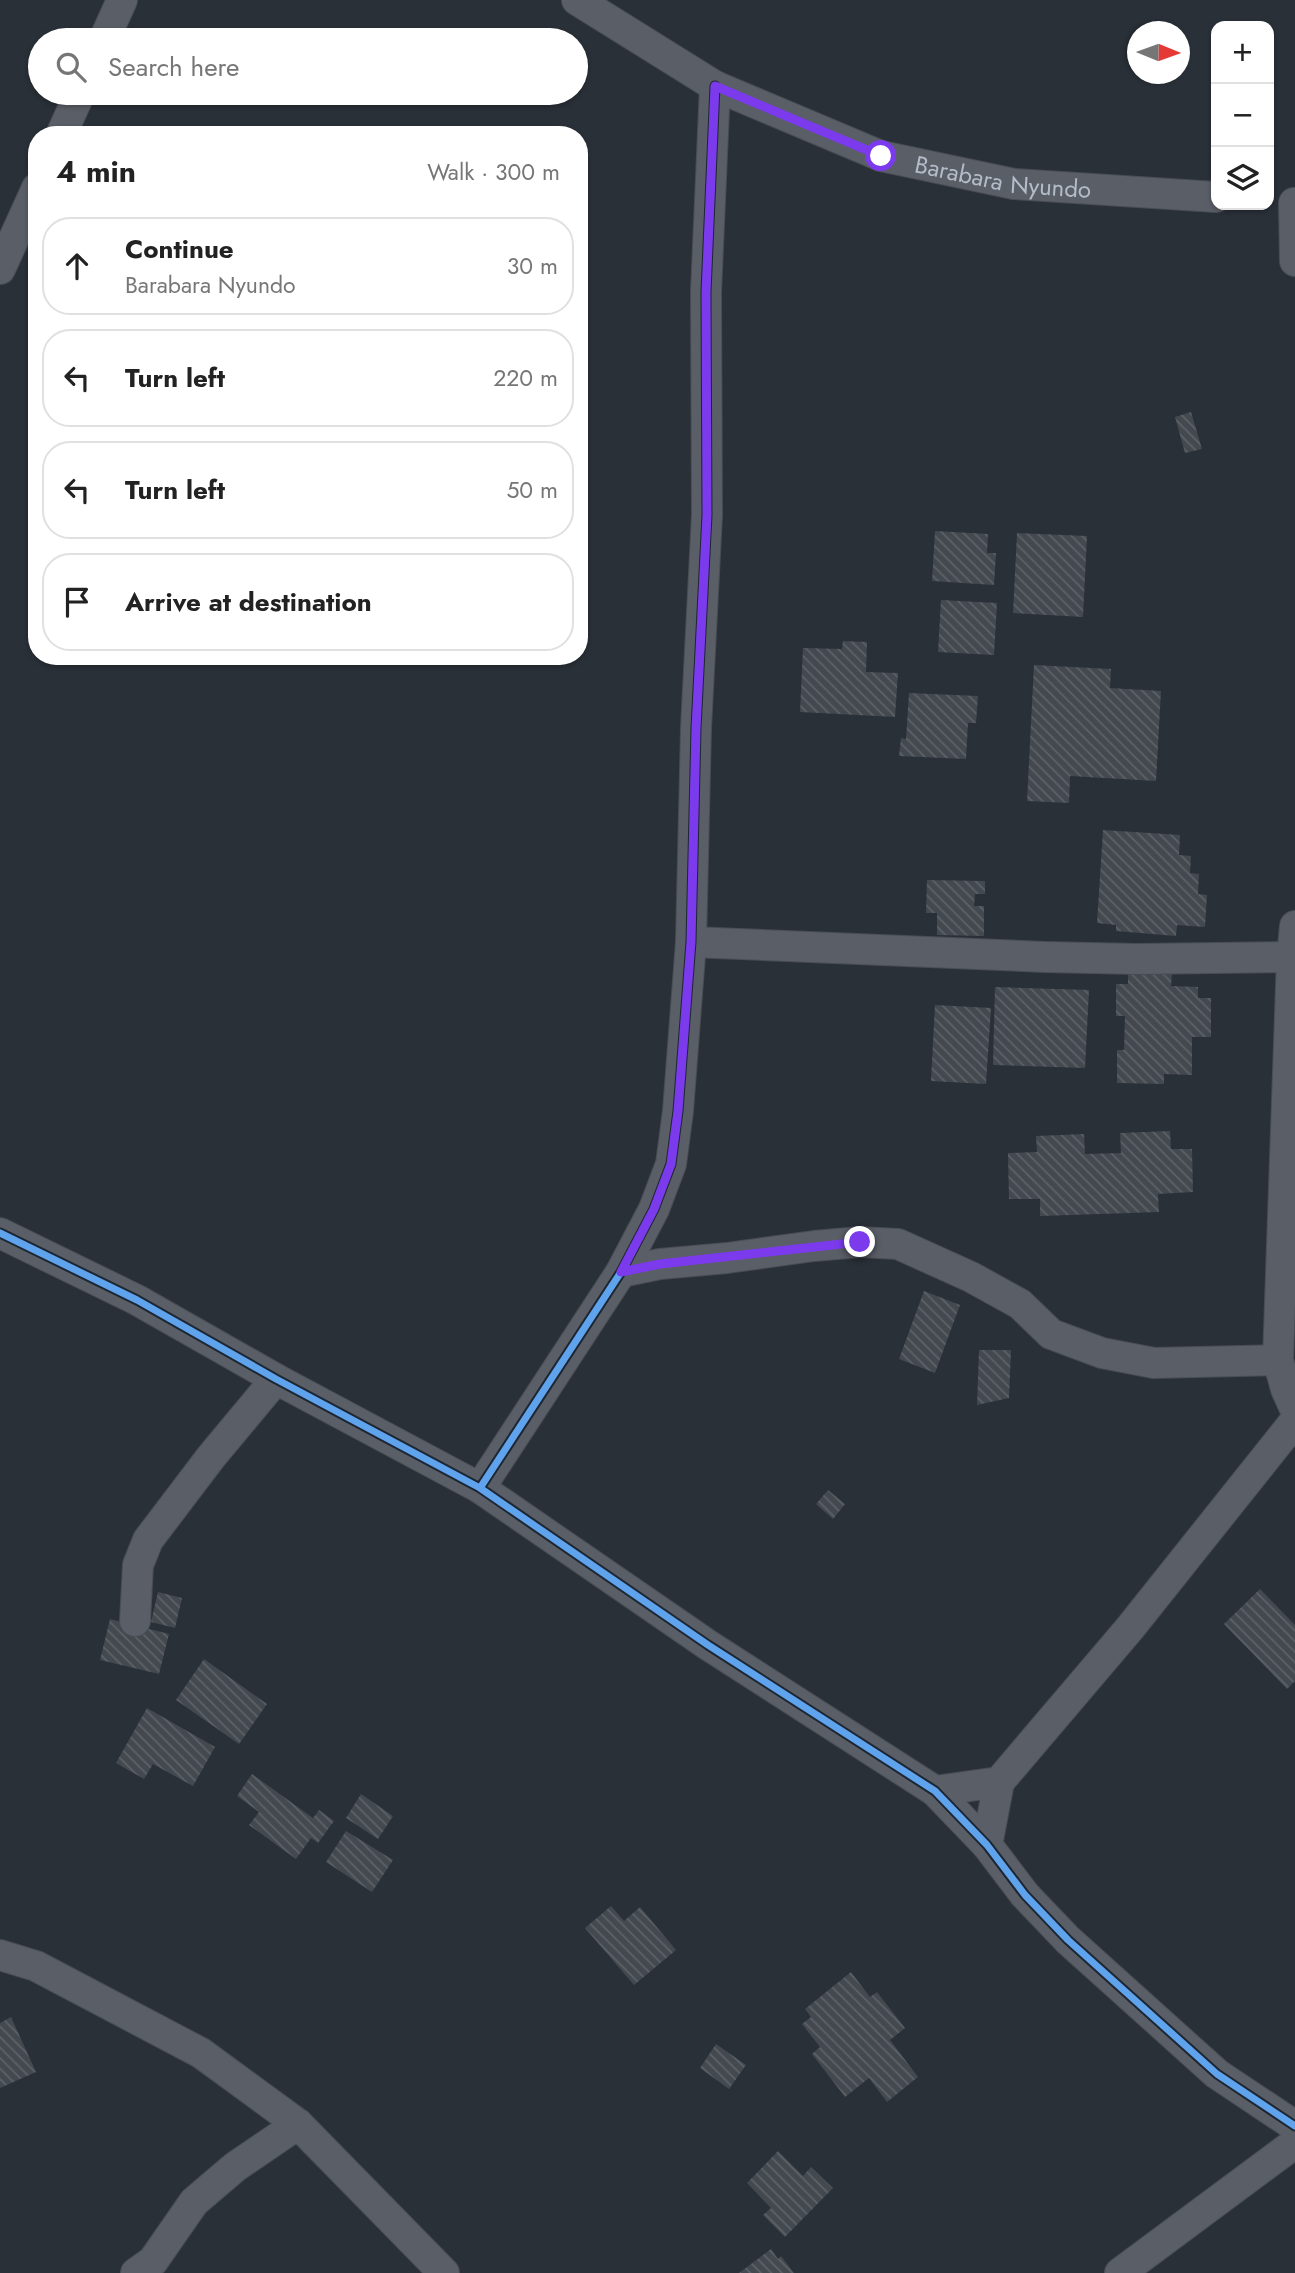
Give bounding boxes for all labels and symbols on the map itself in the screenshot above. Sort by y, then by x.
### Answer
north arrow [1127,21,1190,84]
route start [865,140,896,171]
street label: Barabara Nyundo [912,146,1092,206]
route end [844,1226,875,1257]

